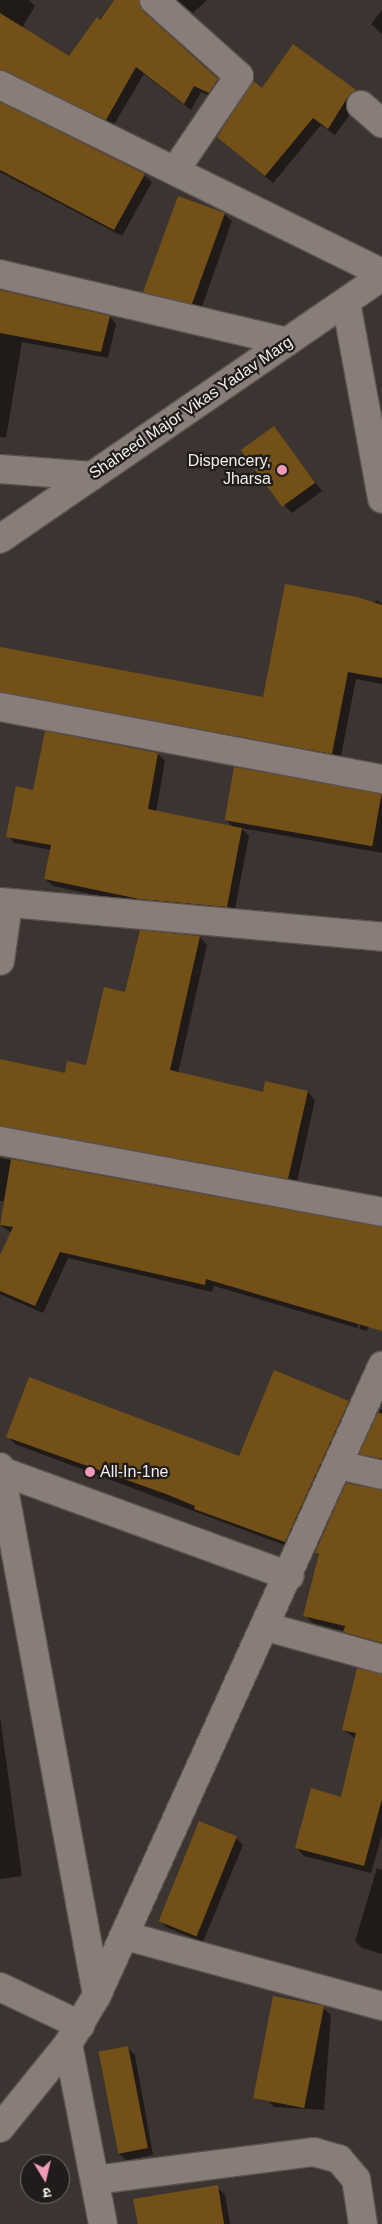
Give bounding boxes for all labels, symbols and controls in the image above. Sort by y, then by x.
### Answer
street label: Shaheed Major Vikas Yadav Marg [86,333,296,483]
place label: Dispencery, Jharsa [188,451,271,489]
marker: Dispencery, Jharsa [275,463,289,477]
place label: All-In-1ne [100,1462,168,1482]
marker: All-In-1ne [84,1466,96,1478]
north arrow [20,2154,70,2204]
text: उ [42,2184,53,2201]

